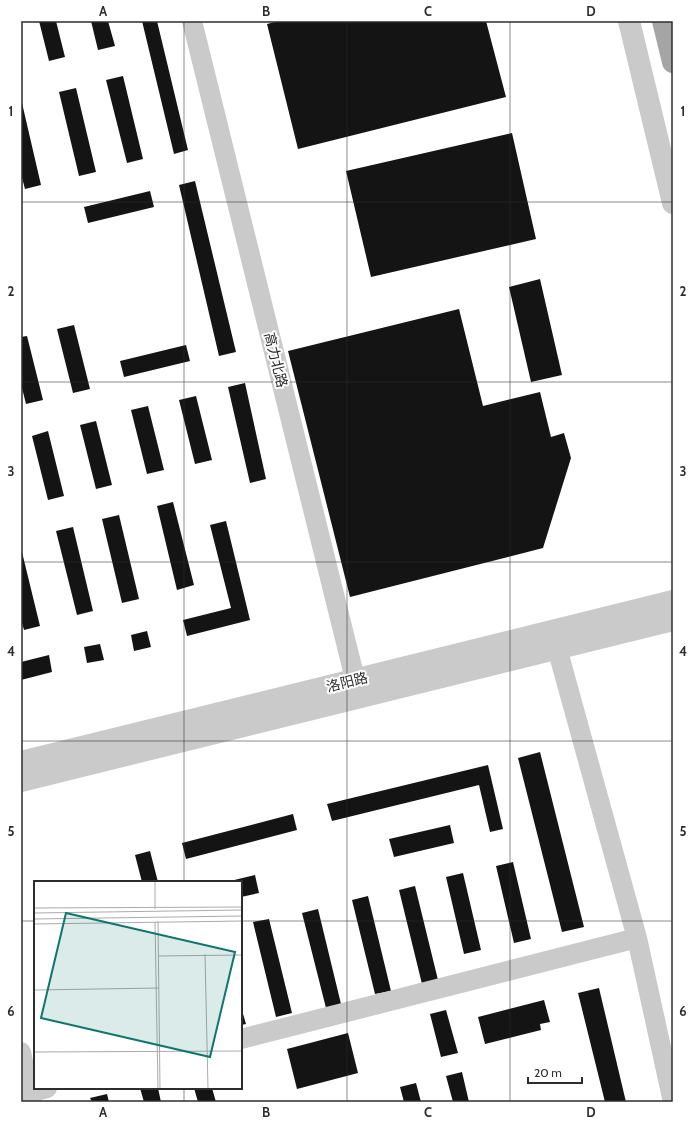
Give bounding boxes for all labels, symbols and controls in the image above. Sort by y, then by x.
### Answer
text: A [99,3,108,19]
text: B [262,3,270,19]
text: C [424,3,432,19]
text: D [586,3,596,19]
text: 1 [9,103,13,119]
text: 1 [681,103,685,119]
text: 2 [8,283,15,299]
text: 2 [680,283,687,299]
street label: 高力北路 [260,331,292,389]
text: 3 [7,463,15,479]
text: 3 [679,463,687,479]
text: 4 [7,643,15,659]
text: 4 [679,643,687,659]
street label: 洛阳路 [324,668,370,696]
text: 5 [8,823,15,839]
text: 5 [680,823,687,839]
inset map [34,881,242,1089]
text: 6 [7,1003,15,1019]
text: 6 [679,1003,687,1019]
scale bar [528,1059,582,1085]
text: 20 m [534,1065,562,1080]
text: A [99,1104,108,1120]
text: B [262,1104,270,1120]
text: C [424,1104,432,1120]
text: D [586,1104,596,1120]

